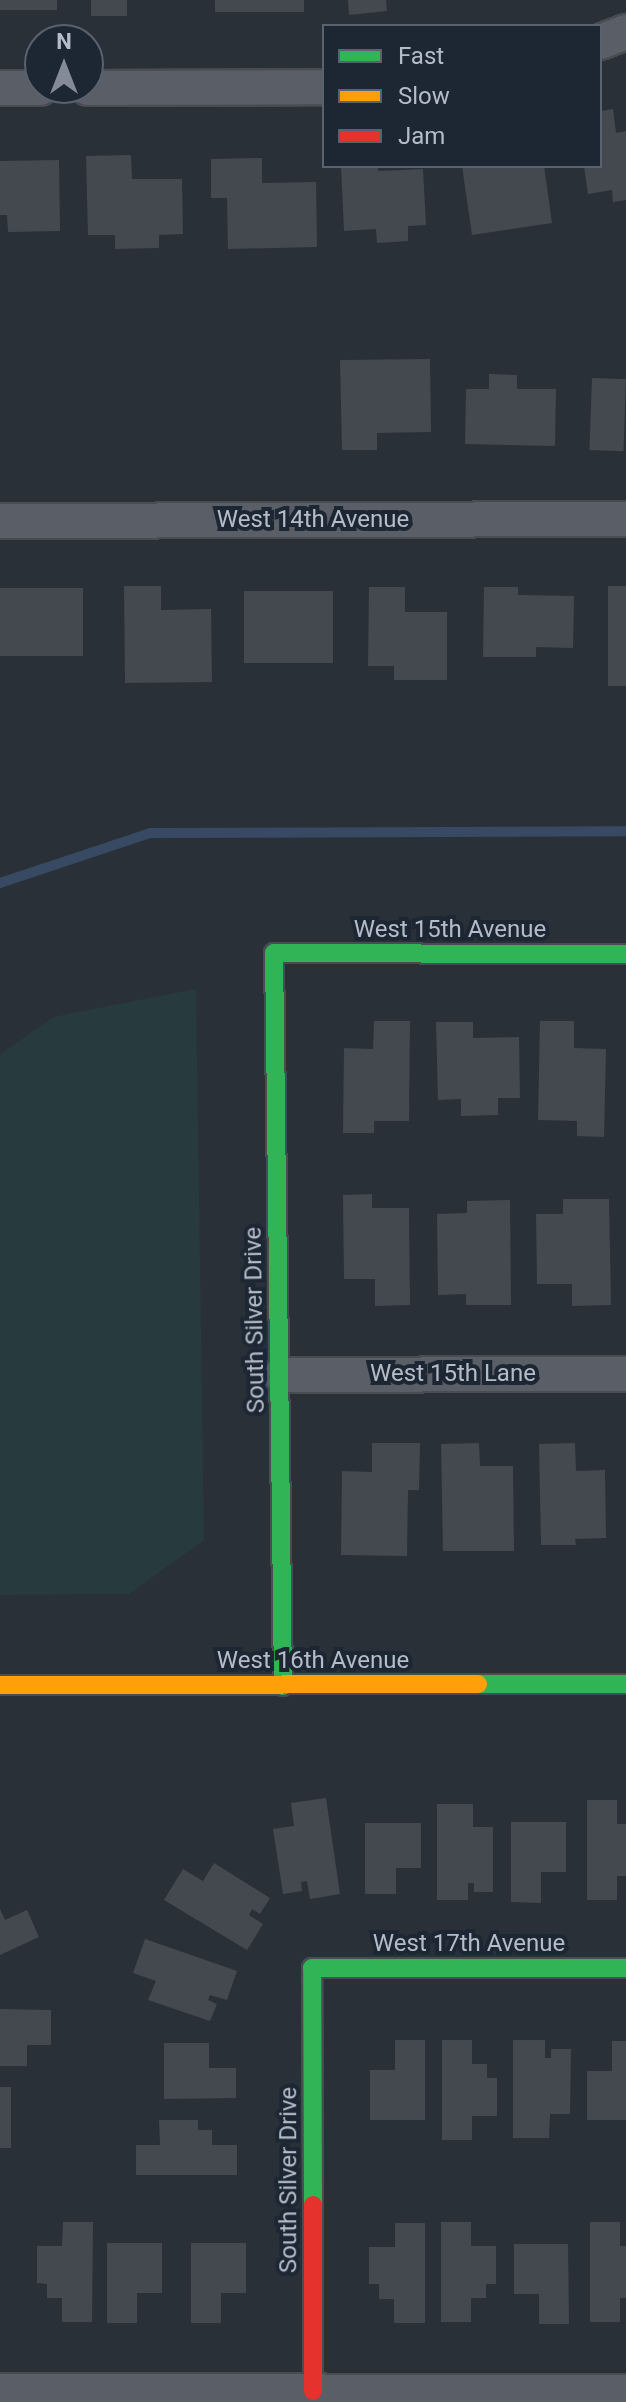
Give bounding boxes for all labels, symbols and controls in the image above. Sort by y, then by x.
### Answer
north arrow [24,24,104,104]
legend [322,24,602,168]
text: N [56,29,72,54]
text: Fast [398,42,444,70]
text: Slow [398,82,450,110]
text: Jam [398,122,445,150]
street label: West 14th Avenue [217,506,409,534]
street label: West 15th Avenue [354,916,546,944]
street label: South Silver Drive [239,1227,271,1413]
street label: West 15th Lane [370,1360,536,1388]
street label: West 16th Avenue [217,1647,409,1675]
street label: West 17th Avenue [373,1930,565,1958]
street label: South Silver Drive [275,2087,303,2273]

